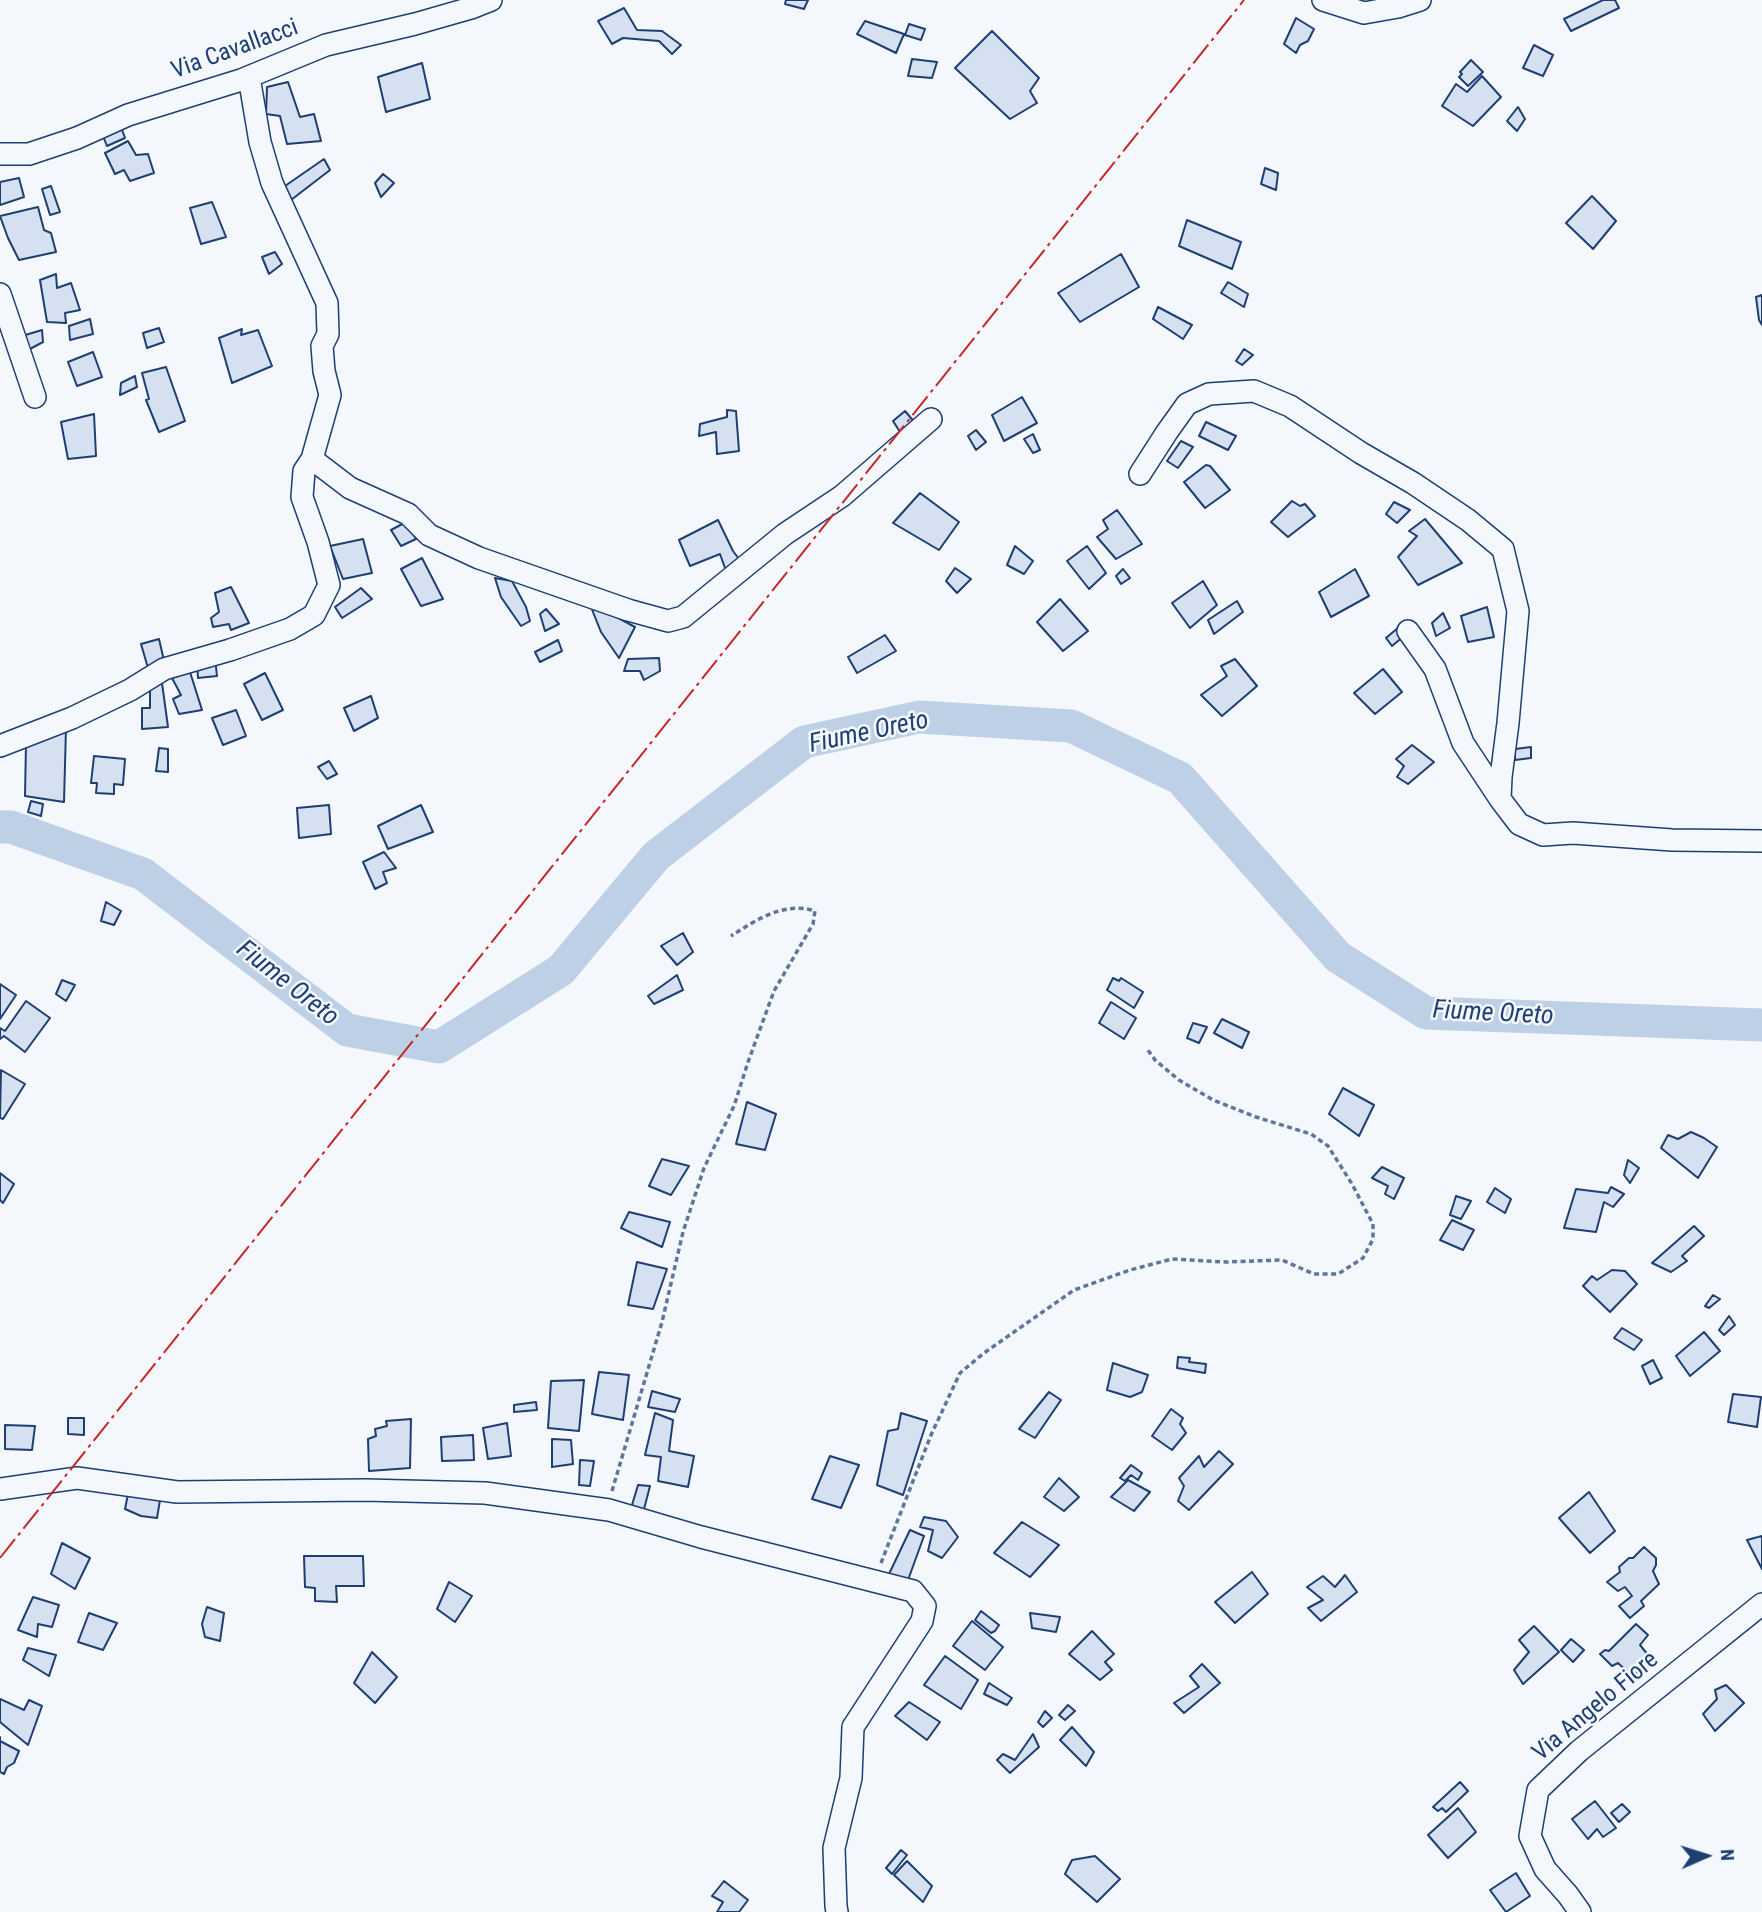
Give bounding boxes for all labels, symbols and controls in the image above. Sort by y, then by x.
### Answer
street label: Via Cavallacci [168,14,302,86]
water label: Fiume Oreto [807,705,931,761]
water label: Fiume Oreto [230,934,344,1034]
water label: Fiume Oreto [1432,995,1554,1033]
street label: Via Angelo Fiore [1527,1646,1665,1768]
north arrow [1671,1821,1741,1891]
text: N [1716,1848,1739,1861]

